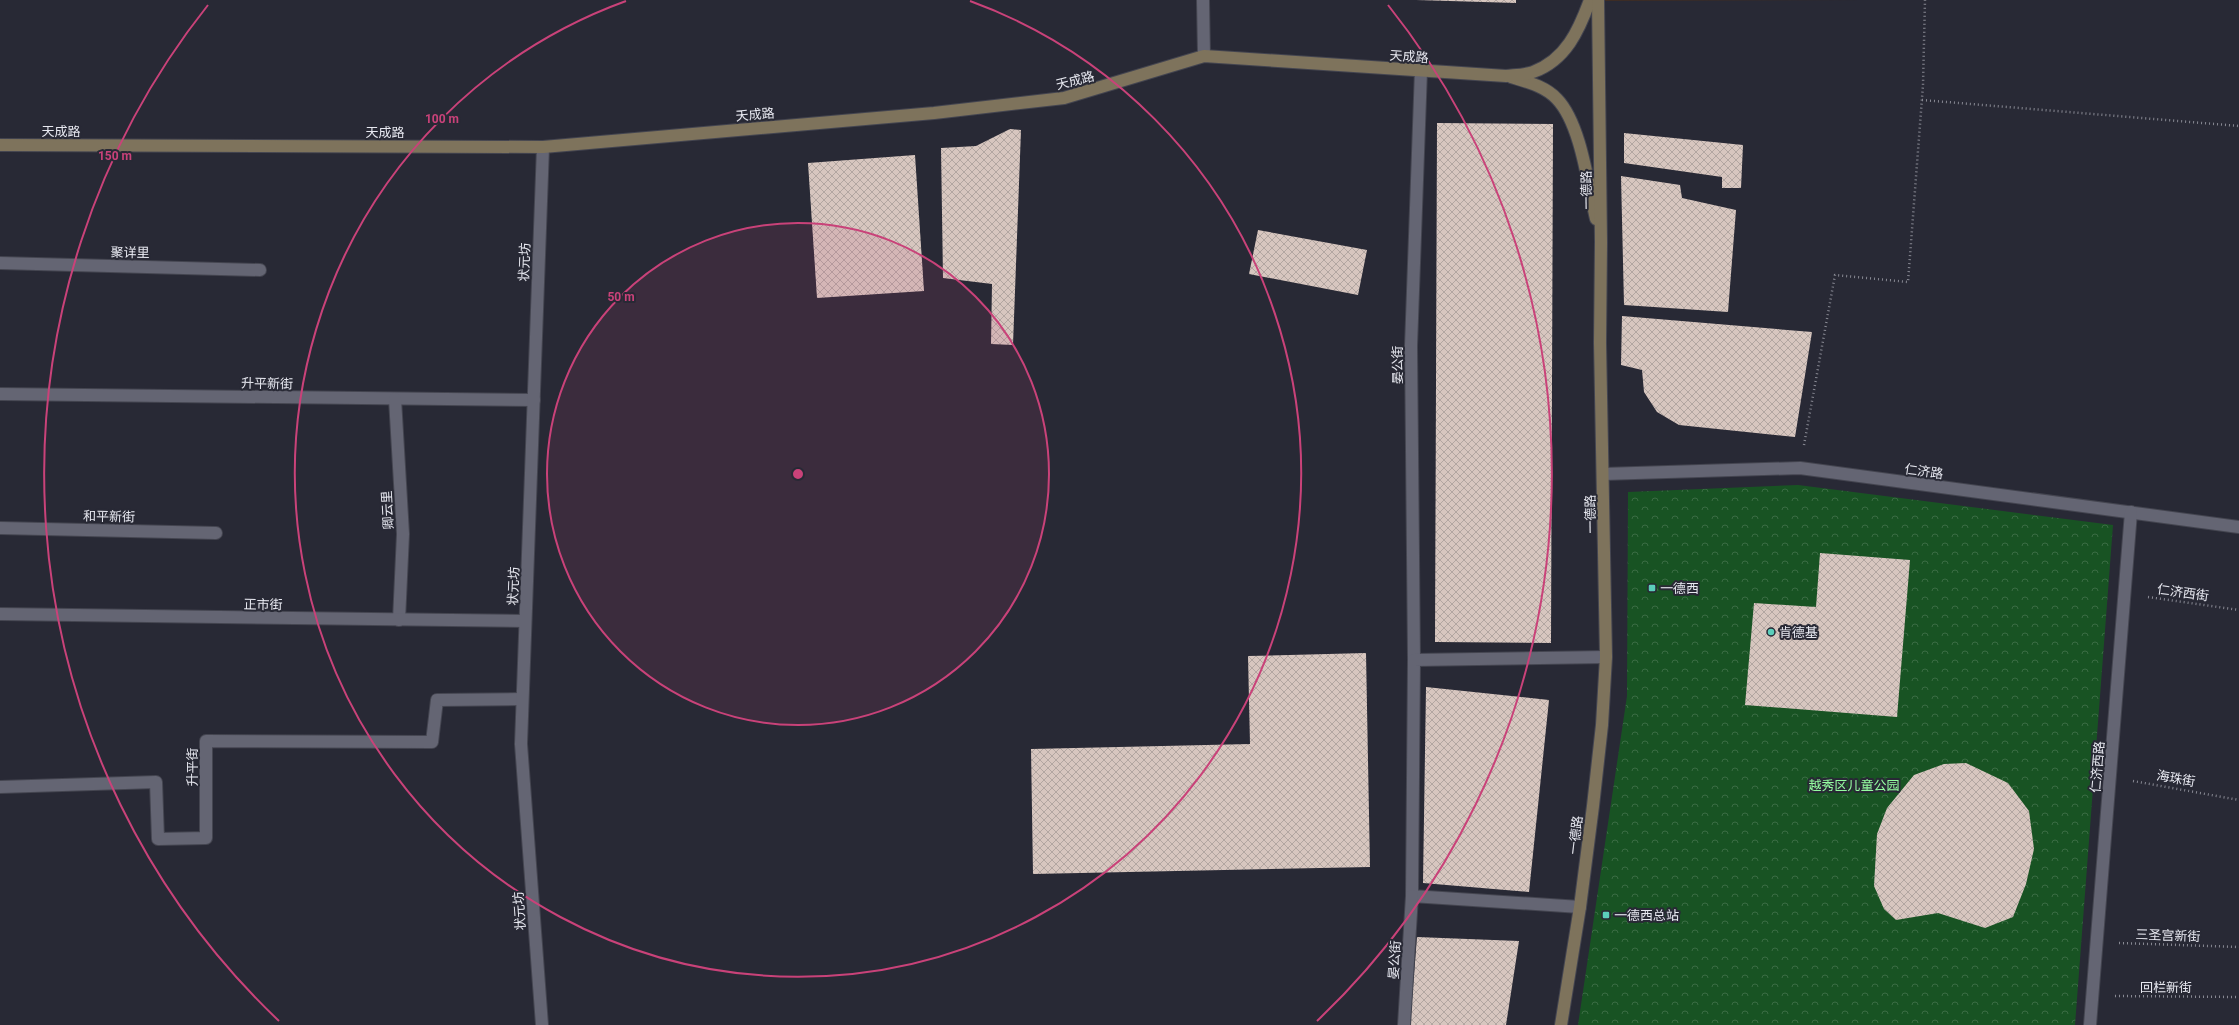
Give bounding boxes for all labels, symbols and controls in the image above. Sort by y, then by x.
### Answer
street label: 天成路 [1389,48,1429,65]
street label: 天成路 [1054,68,1096,92]
street label: 天成路 [735,105,775,124]
text: 100 m [425,112,459,126]
street label: 天成路 [41,124,81,139]
street label: 天成路 [365,125,405,140]
text: 150 m [98,149,132,163]
street label: 一德路 [1579,170,1594,210]
street label: 状元坊 [516,242,533,282]
street label: 聚详里 [110,245,150,260]
text: 50 m [607,290,635,304]
street label: 晏公街 [1390,345,1405,385]
street label: 升平新街 [241,376,293,391]
street label: 仁济路 [1904,461,1944,482]
centre of rings [791,467,805,481]
street label: 卿云里 [379,490,396,530]
street label: 一德路 [1583,494,1598,534]
street label: 和平新街 [83,509,135,524]
street label: 状元坊 [505,566,522,606]
place label: 一德西 [1660,581,1699,596]
street label: 仁济西街 [2156,581,2210,604]
marker: 一德西 [1647,583,1657,593]
street label: 正市街 [243,597,283,612]
place label: 肯德基 [1779,625,1818,640]
marker: 肯德基 [1766,627,1776,637]
street label: 仁济西路 [2088,740,2107,794]
street label: 升平街 [185,747,200,787]
street label: 海珠街 [2155,768,2196,789]
park label: 越秀区儿童公园 [1808,778,1900,793]
street label: 一德路 [1566,815,1585,855]
street label: 状元坊 [511,891,528,931]
place label: 一德西总站 [1614,908,1679,923]
marker: 一德西总站 [1601,910,1611,920]
street label: 三圣宫新街 [2135,927,2201,944]
street label: 晏公街 [1386,940,1403,980]
street label: 回栏新街 [2140,980,2192,995]

